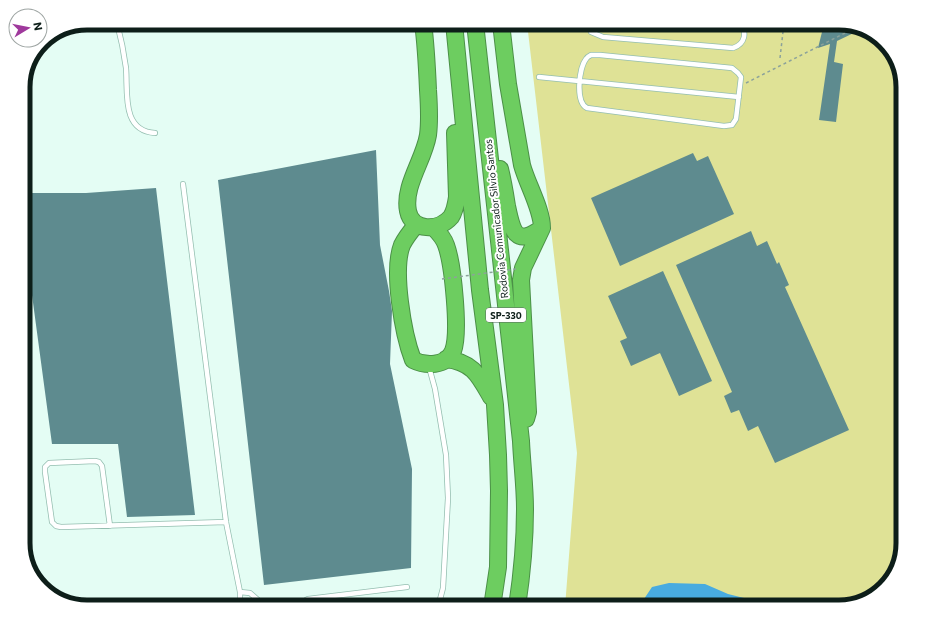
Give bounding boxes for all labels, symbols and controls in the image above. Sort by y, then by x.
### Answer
north arrow [8,8,48,48]
text: N [31,21,45,31]
street label: Rodovia Comunicador Silvio Santos [482,138,510,299]
road number: SP-330 [486,308,526,322]

